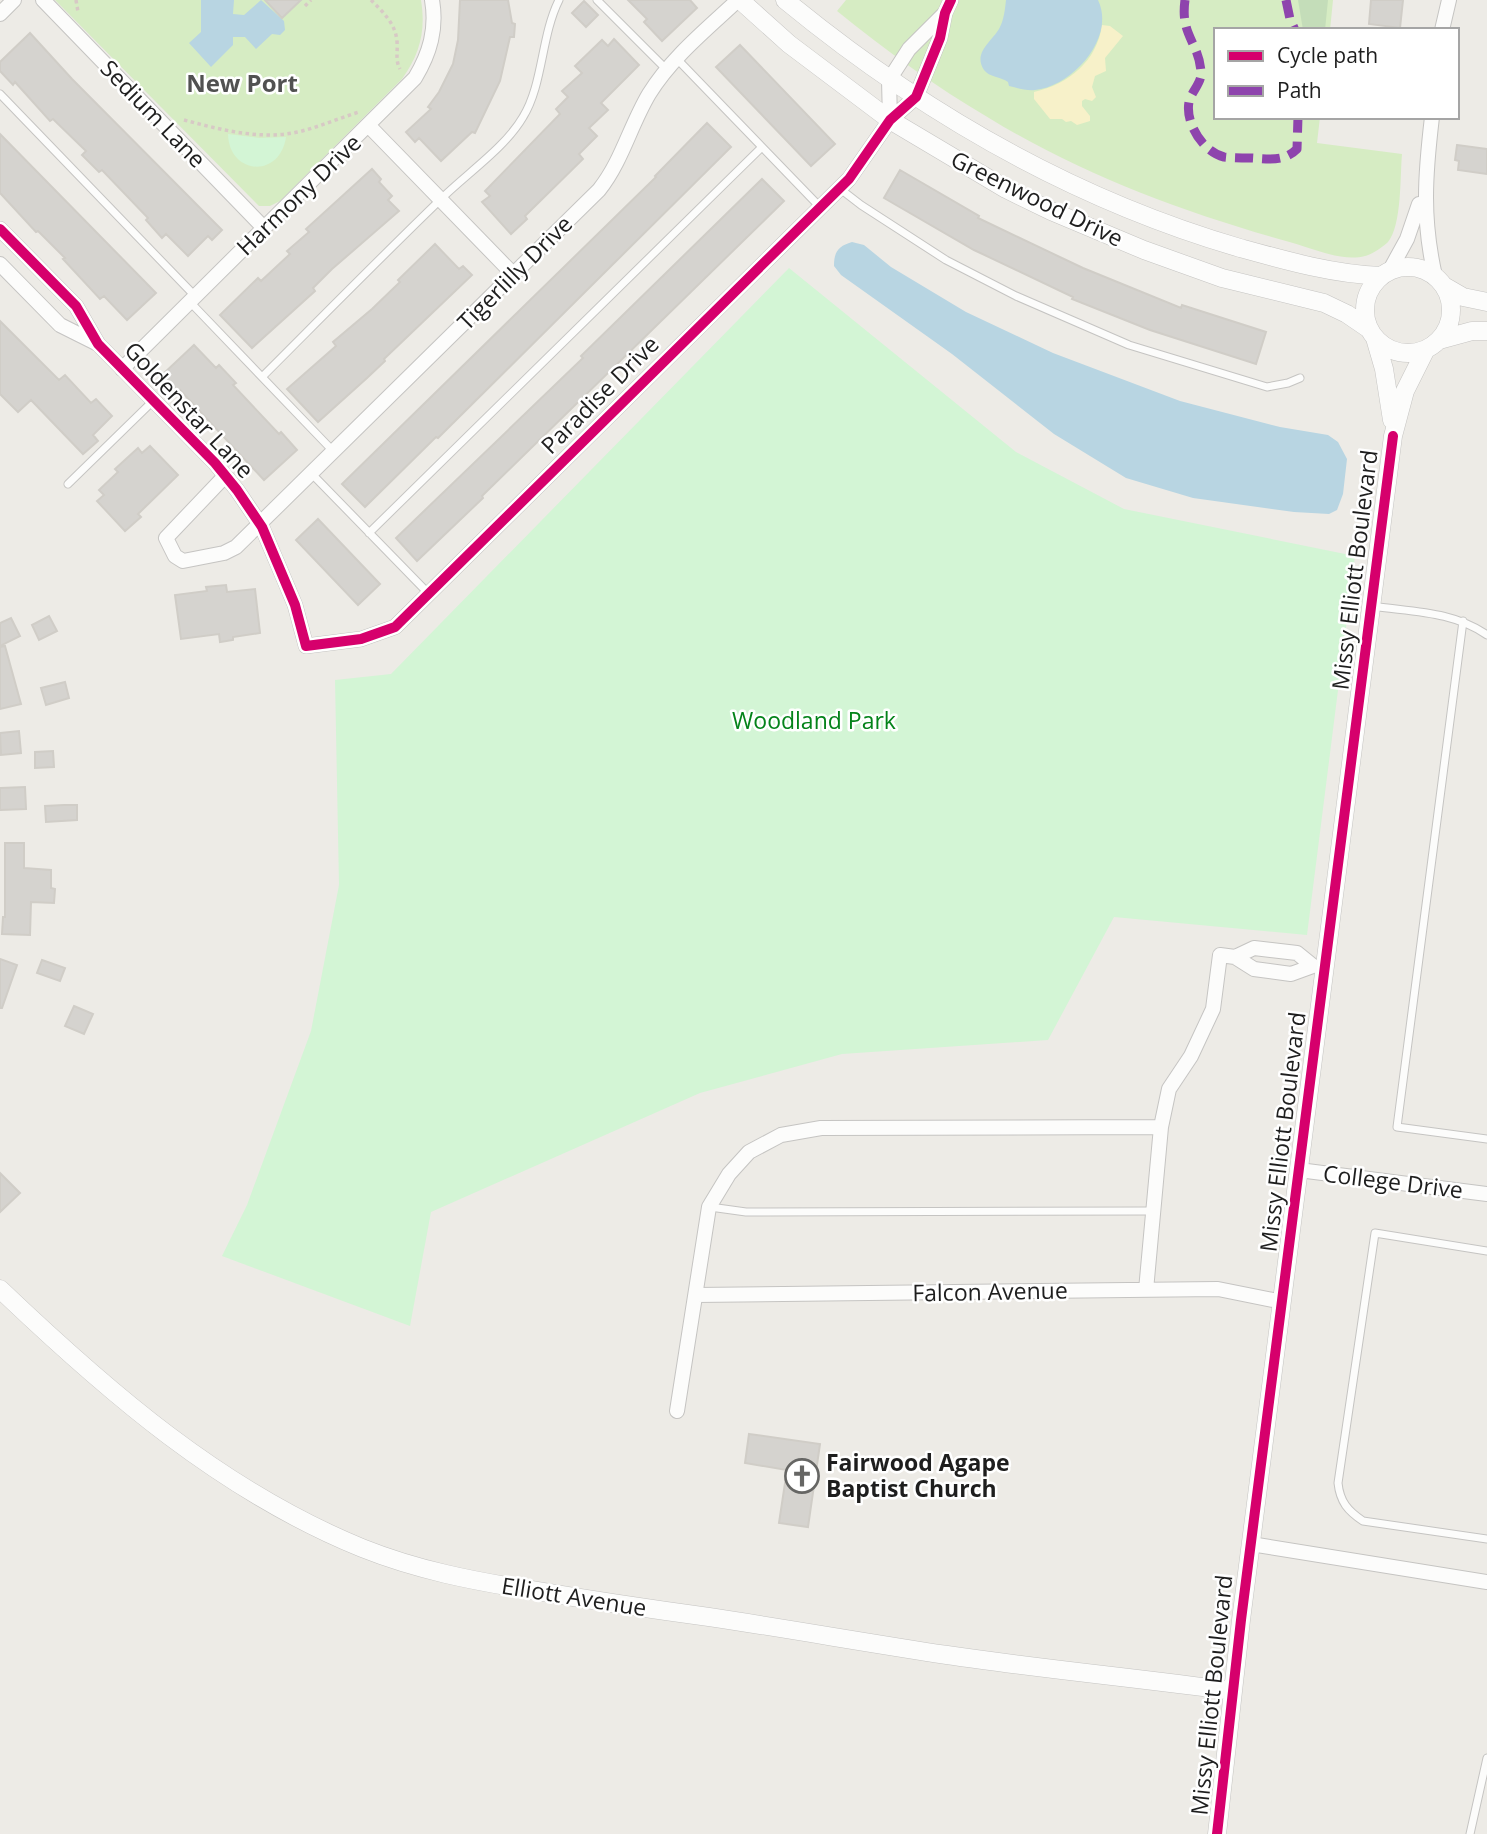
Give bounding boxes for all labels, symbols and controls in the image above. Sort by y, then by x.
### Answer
legend [1214,28,1459,119]
text: Cycle path [1277,41,1378,69]
street label: Sedium Lane [94,52,213,174]
district label: New Port [186,66,298,99]
text: Path [1277,76,1322,104]
street label: Harmony Drive [229,126,368,262]
street label: Greenwood Drive [946,143,1129,254]
street label: Tigerlilly Drive [450,208,579,337]
street label: Paradise Drive [533,328,665,460]
street label: Goldenstar Lane [118,334,262,485]
street label: Missy Elliott Boulevard [1323,448,1385,692]
park label: Woodland Park [732,704,896,736]
street label: Missy Elliott Boulevard [1251,1010,1313,1254]
street label: College Drive [1321,1157,1465,1205]
street label: Falcon Avenue [912,1274,1068,1308]
place label: Fairwood Agape Baptist Church [826,1446,1010,1504]
church icon: Fairwood Agape Baptist Church [783,1457,821,1495]
street label: Elliott Avenue [499,1569,649,1623]
street label: Missy Elliott Boulevard [1182,1573,1240,1817]

